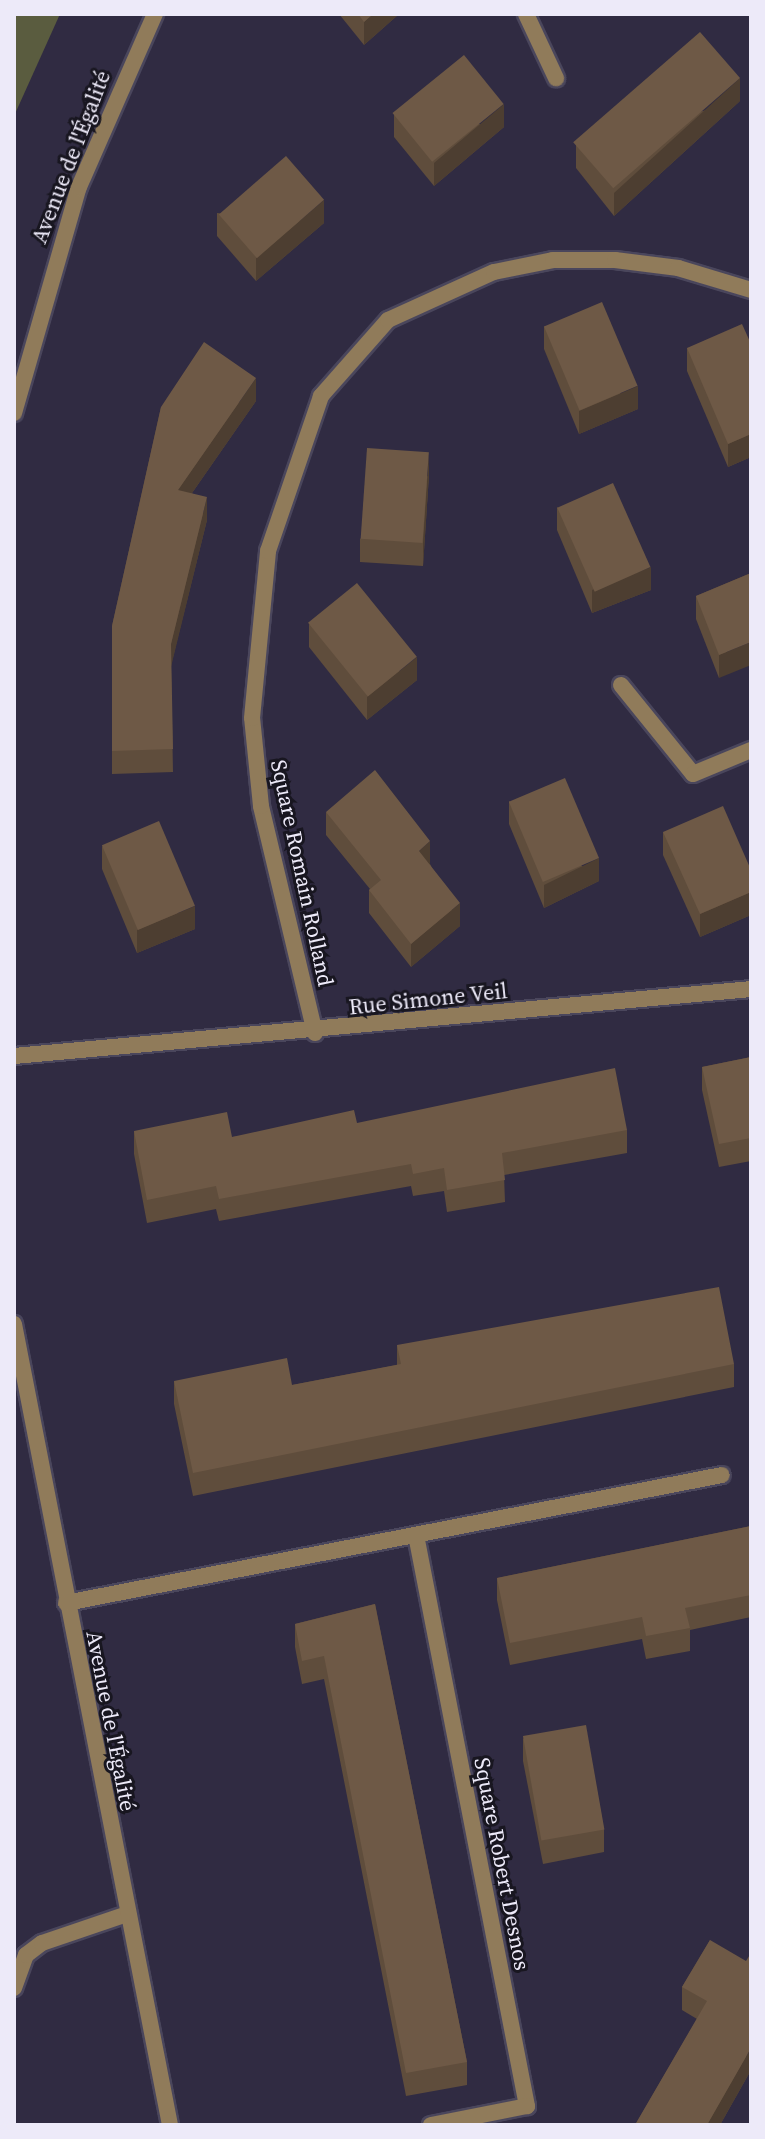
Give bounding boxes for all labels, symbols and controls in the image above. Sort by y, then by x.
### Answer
street label: Avenue de l'Égalité [26,67,116,247]
street label: Square Romain Rolland [265,757,339,989]
street label: Rue Simone Veil [347,978,509,1020]
street label: Avenue de l'Égalité [81,1629,141,1813]
street label: Square Robert Desnos [468,1755,536,1973]

